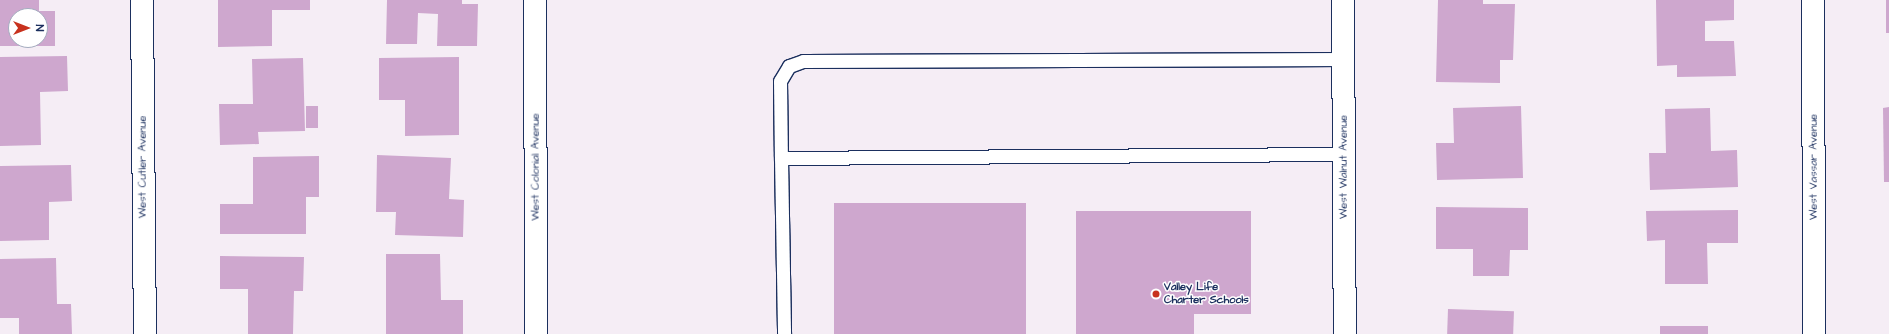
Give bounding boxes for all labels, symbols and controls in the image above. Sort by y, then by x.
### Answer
north arrow [8,8,48,48]
text: N [32,25,47,31]
street label: West Colonial Avenue [529,113,543,221]
street label: West Vassar Avenue [1807,114,1821,220]
street label: West Walnut Avenue [1337,115,1351,219]
street label: West Cutler Avenue [136,116,150,218]
place label: Valley Life Charter Schools [1164,281,1249,307]
marker: Valley Life Charter Schools [1151,289,1161,299]

